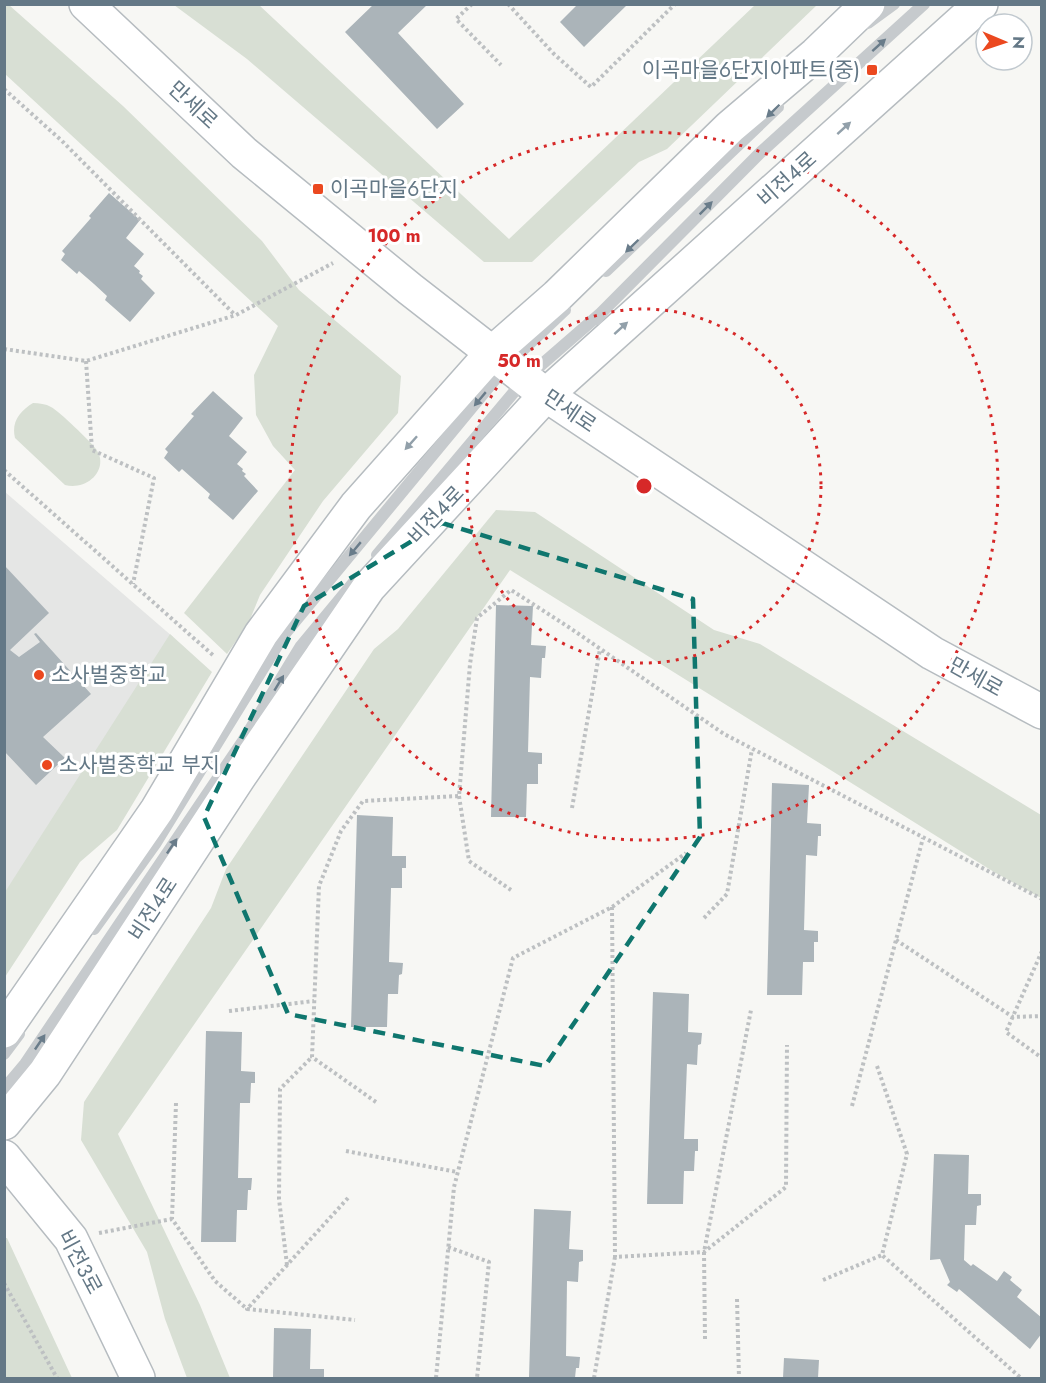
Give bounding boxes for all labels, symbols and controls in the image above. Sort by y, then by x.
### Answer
north arrow [974,12,1034,72]
text: N [1007,36,1030,49]
one-way arrow [871,38,886,52]
place label: 이곡마을6단지아파트(중) [642,55,860,85]
marker: 이곡마을6단지아파트(중) [865,63,879,77]
street label: 만세로 [162,74,224,136]
one-way arrow [766,104,781,118]
one-way arrow [837,121,851,135]
street label: 비전4로 [751,144,823,214]
place label: 이곡마을6단지 [330,174,458,204]
marker: 이곡마을6단지 [311,182,325,196]
one-way arrow [698,201,712,215]
text: 100 m [367,223,421,249]
one-way arrow [625,239,640,253]
one-way arrow [613,322,628,335]
text: 50 m [497,348,541,374]
street label: 만세로 [538,382,602,440]
one-way arrow [474,391,486,406]
one-way arrow [404,436,418,451]
centre of rings [634,476,654,496]
street label: 비전4로 [401,479,471,551]
one-way arrow [349,541,362,557]
street label: 만세로 [943,650,1009,704]
place label: 소사벌중학교 [51,660,167,690]
marker: 소사벌중학교 [32,668,46,682]
one-way arrow [273,675,284,691]
place label: 소사벌중학교 부지 [59,750,220,780]
marker: 소사벌중학교 부지 [40,758,54,772]
one-way arrow [166,838,177,854]
street label: 비전4로 [121,871,185,947]
one-way arrow [34,1035,46,1051]
street label: 비전3로 [50,1224,110,1300]

